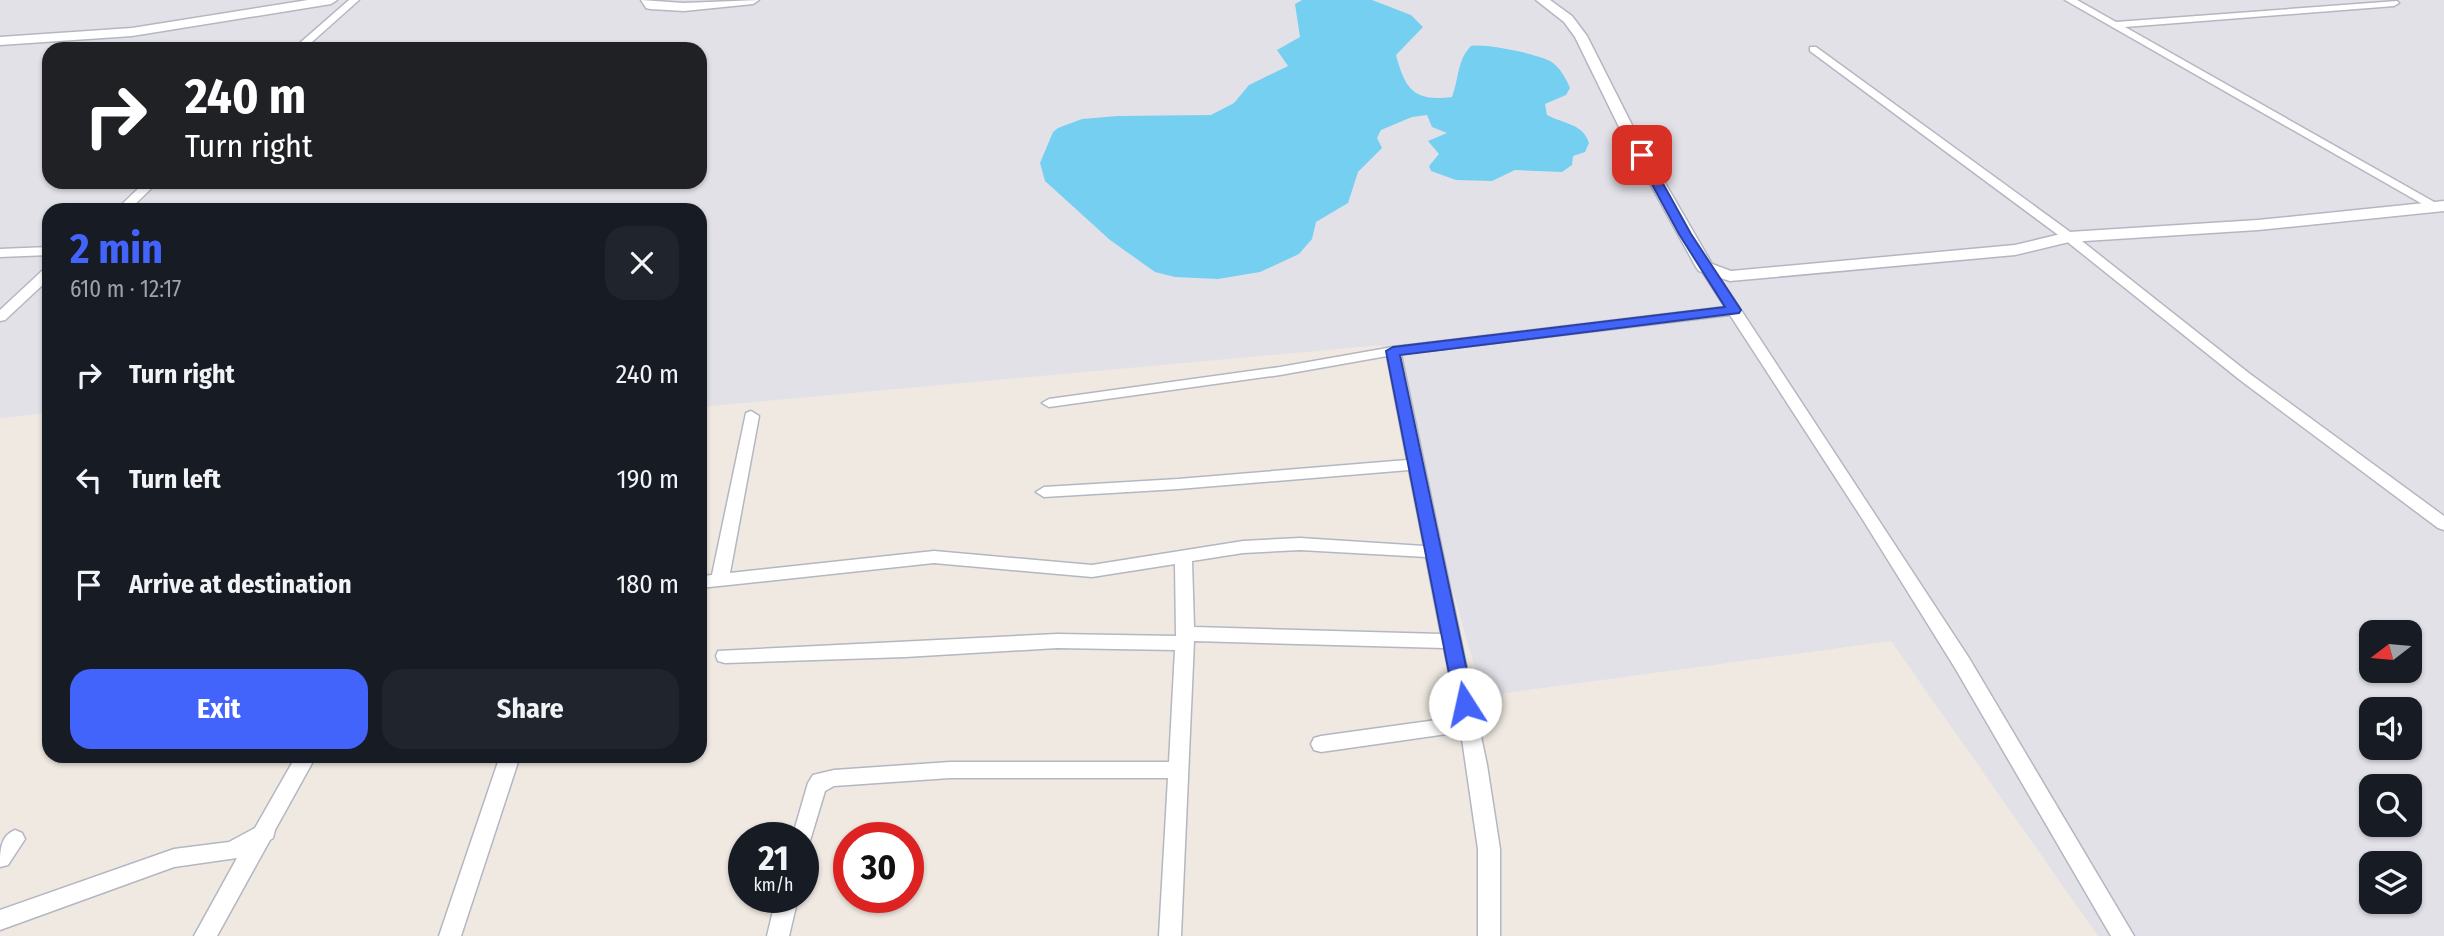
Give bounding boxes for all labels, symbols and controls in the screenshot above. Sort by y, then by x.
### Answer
text: 240 m [185,67,306,126]
icon: right [70,70,161,161]
pin [1612,125,1672,185]
text: Turn right [185,127,312,165]
icon: arrive [1623,136,1661,174]
text: 2 min [70,224,163,274]
button: close [605,226,679,300]
text: 610 m · 12:17 [70,275,181,303]
icon: right [70,356,108,394]
text: Turn right [129,359,235,390]
text: 240 m [616,359,679,390]
icon: left [70,461,108,499]
text: Turn left [129,464,221,495]
text: 190 m [617,464,679,495]
icon: arrive [70,566,108,604]
text: Arrive at destination [129,569,352,600]
text: 180 m [616,569,679,600]
north arrow [2359,620,2422,682]
map controls [2359,620,2422,914]
position arrow [1428,667,1502,741]
button: Exit [70,669,368,749]
button: Share [382,669,679,749]
button: sound [2359,697,2422,760]
button: search [2359,774,2422,837]
speed limit sign: 30 [833,822,924,913]
text: 21 [758,837,789,879]
button: layers [2359,851,2422,914]
text: km/h [753,874,794,896]

